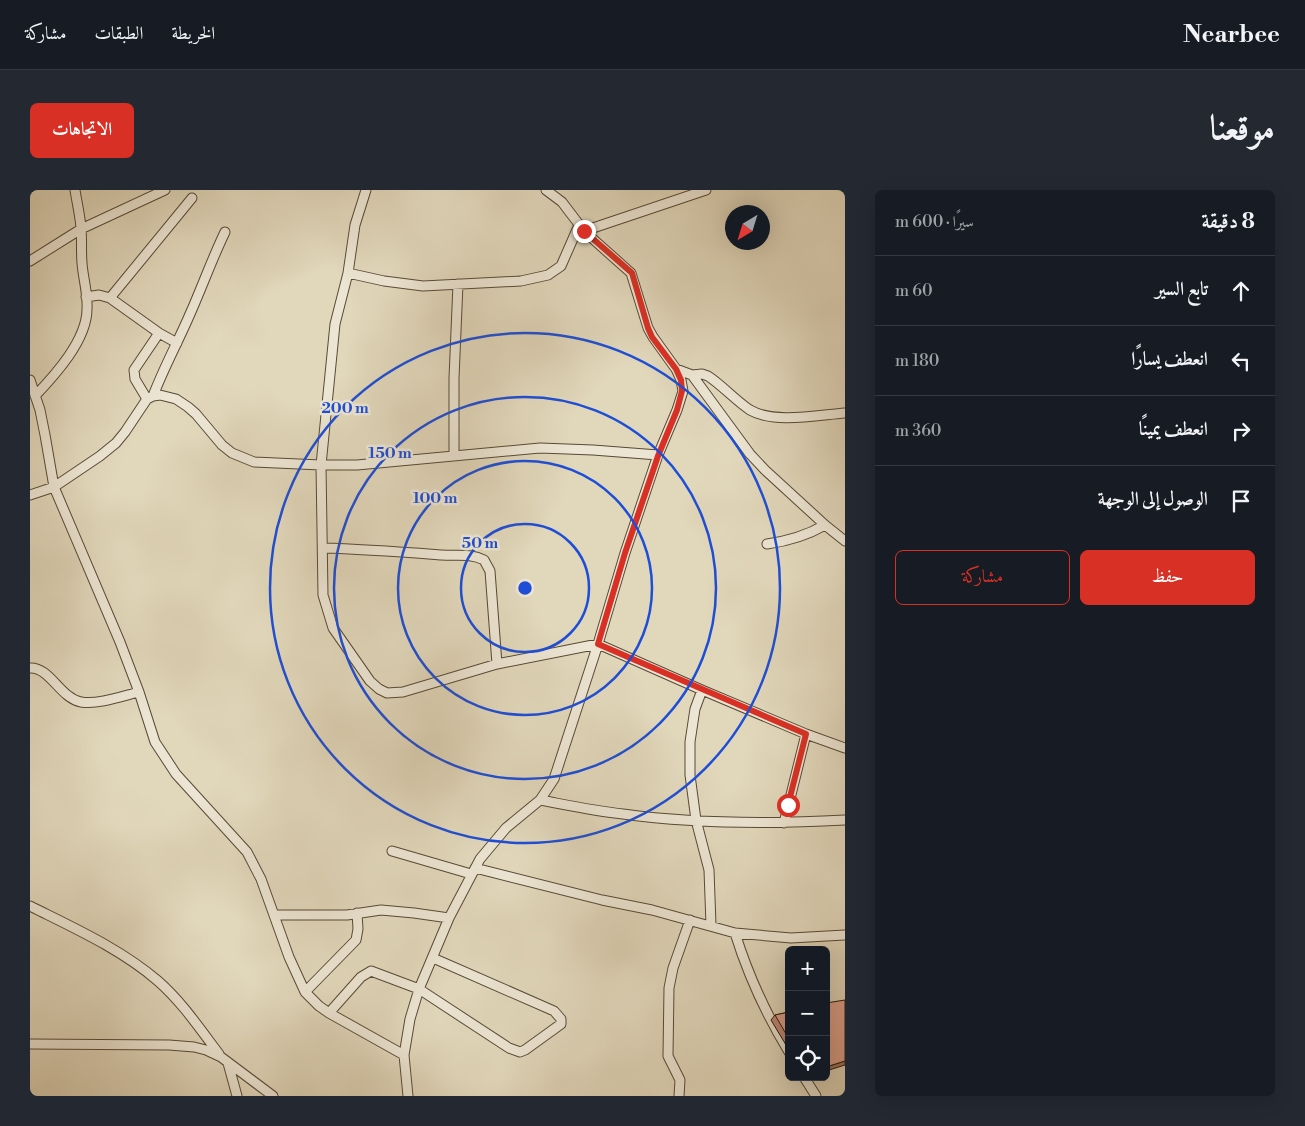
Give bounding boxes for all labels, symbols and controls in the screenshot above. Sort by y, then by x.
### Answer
text: Nearbee [1183,20,1280,50]
text: مشاركة [25,22,66,45]
text: الطبقات [94,22,143,45]
text: الخريطة [171,22,215,45]
button: الاتجاهات [30,103,134,158]
text: موقعنا [1210,107,1275,150]
north arrow [725,205,770,250]
text: 8 دقيقة [1202,209,1255,235]
text: سيرًا · 600 m [895,212,974,232]
route end [573,220,596,243]
text: تابع السير [1155,277,1208,301]
icon: ahead [1227,277,1255,305]
text: 60 m [895,281,933,301]
text: انعطف يسارًا [1131,347,1208,371]
icon: left [1227,347,1255,375]
text: 180 m [895,351,939,371]
text: 200 m [321,399,369,418]
text: انعطف يمينًا [1139,417,1208,441]
icon: right [1227,417,1255,445]
text: 360 m [895,421,941,441]
text: 150 m [368,444,412,463]
text: الوصول إلى الوجهة [1098,487,1208,511]
icon: arrive [1227,487,1255,515]
text: 100 m [413,489,458,508]
text: 50 m [462,534,498,553]
button: مشاركة [895,550,1070,605]
button: حفظ [1080,550,1255,605]
centre of rings [516,579,534,597]
route start [777,794,800,817]
map controls [785,946,830,1081]
button: + [785,946,830,991]
button: − [785,991,830,1036]
button: locate [785,1036,830,1081]

